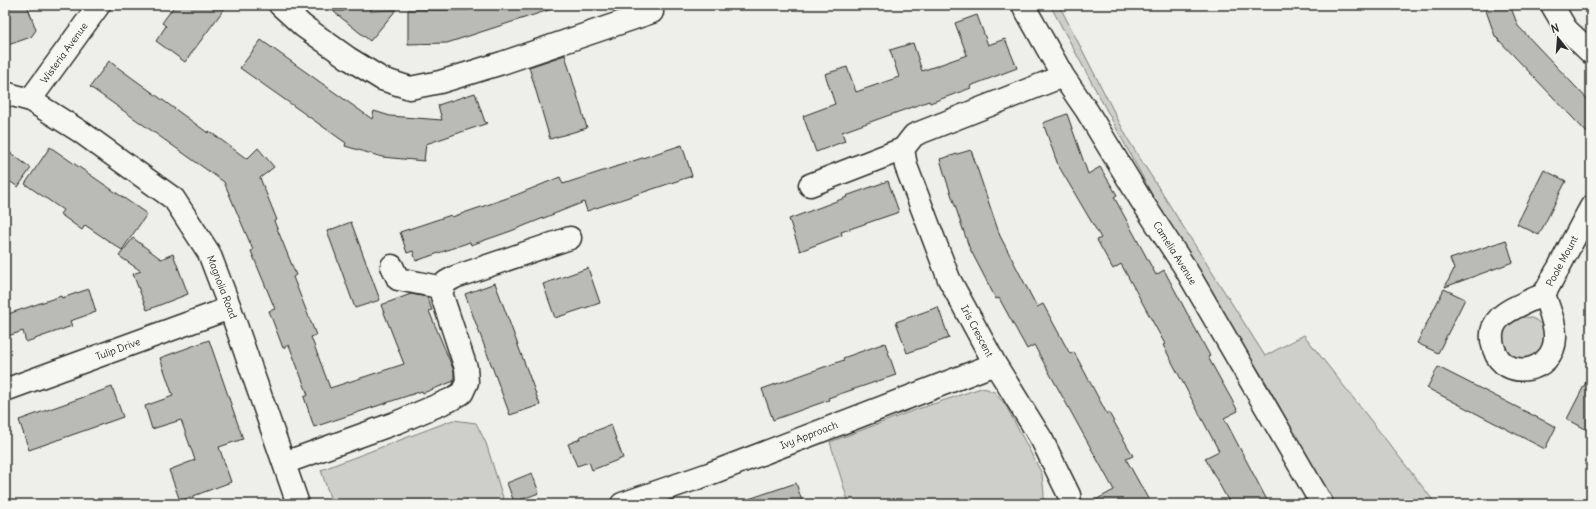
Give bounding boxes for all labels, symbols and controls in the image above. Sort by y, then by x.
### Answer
north arrow [1538,18,1578,58]
street label: Wisteria Avenue [37,20,91,86]
text: N [1549,21,1561,36]
street label: Camelia Avenue [1150,219,1200,287]
street label: Poole Mount [1543,233,1581,289]
street label: Magnolia Road [204,254,240,321]
street label: Iris Crescent [958,303,996,360]
street label: Tulip Drive [94,335,142,363]
street label: Ivy Approach [778,418,840,452]

